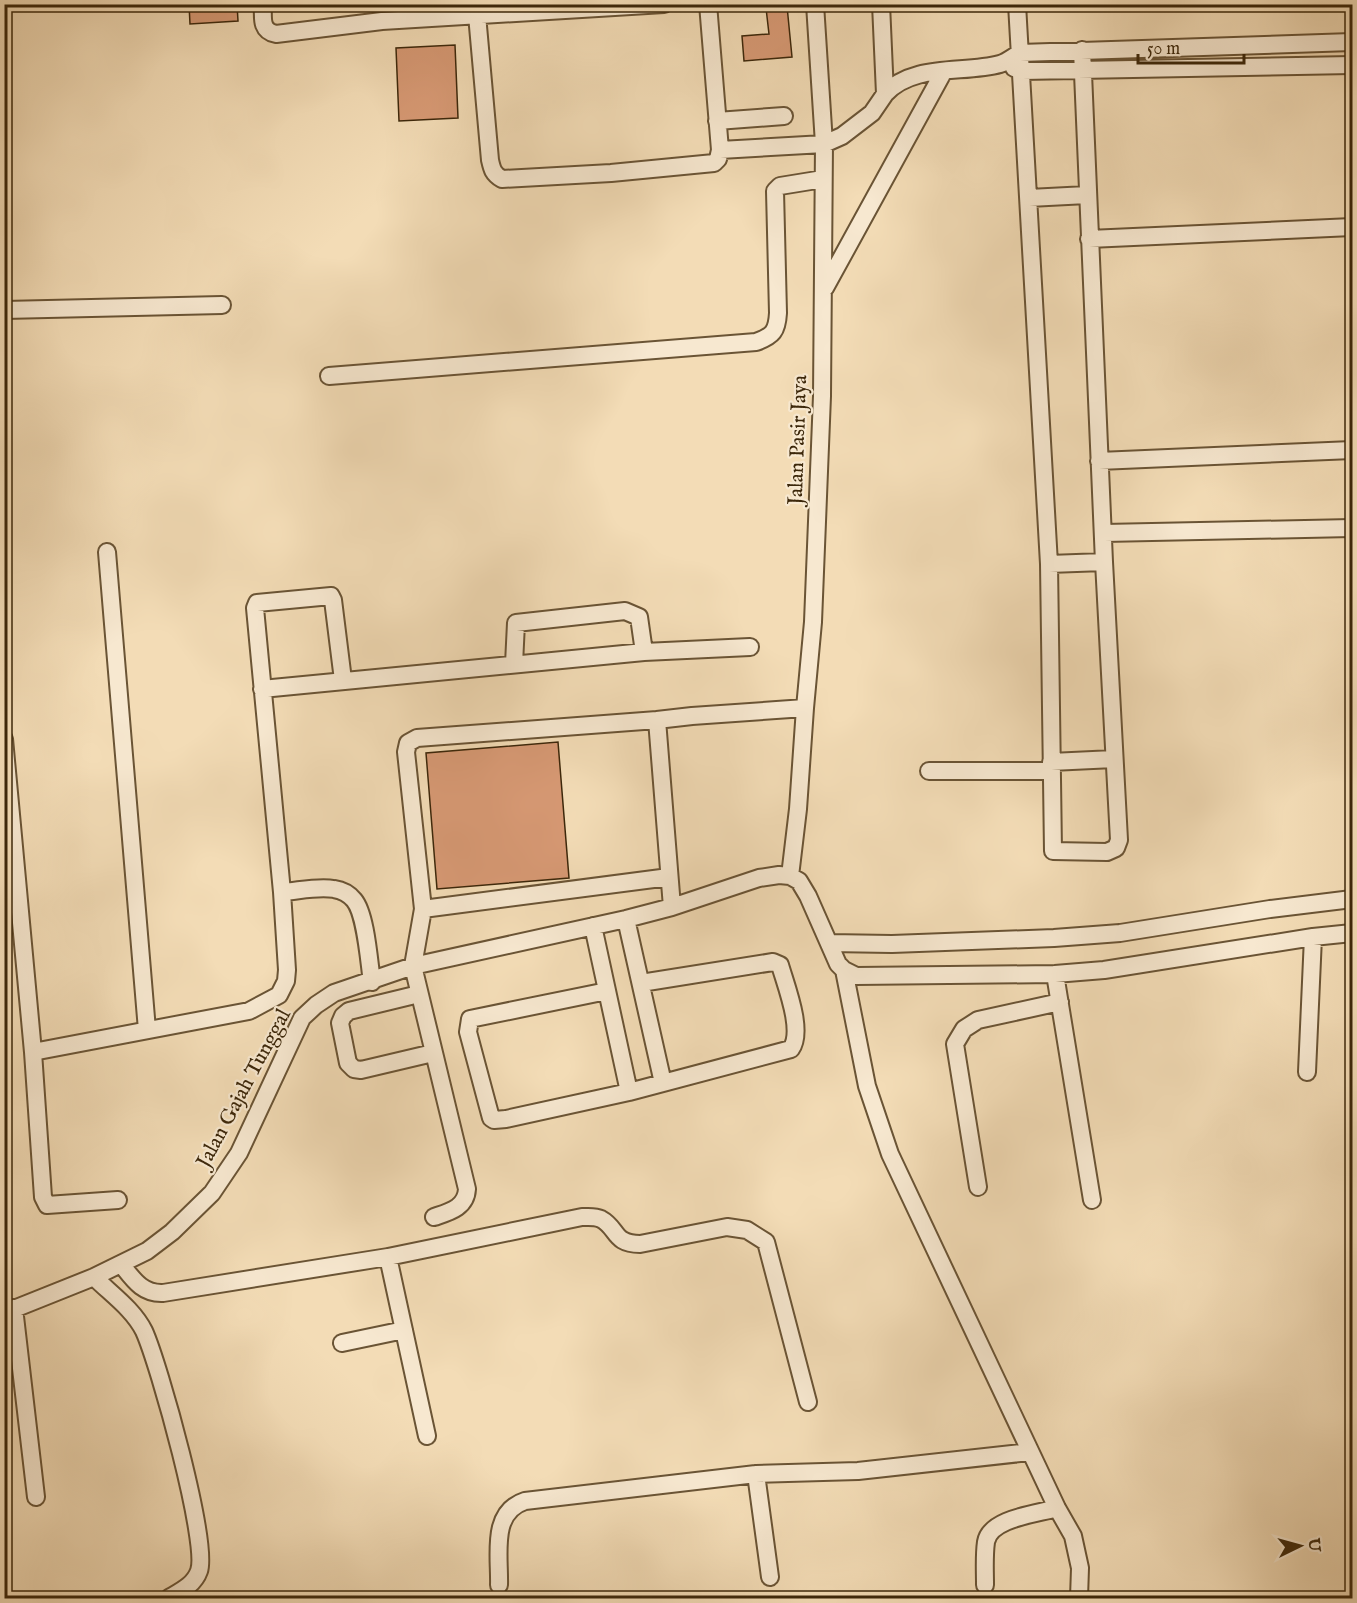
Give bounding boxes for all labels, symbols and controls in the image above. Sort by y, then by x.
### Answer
scale bar [1138,27,1244,65]
text: 50 m [1147,38,1180,61]
street label: Jalan Pasir Jaya [783,374,814,508]
street label: Jalan Gajah Tunggal [190,1004,298,1175]
north arrow [1270,1516,1330,1576]
text: U [1302,1536,1324,1553]

